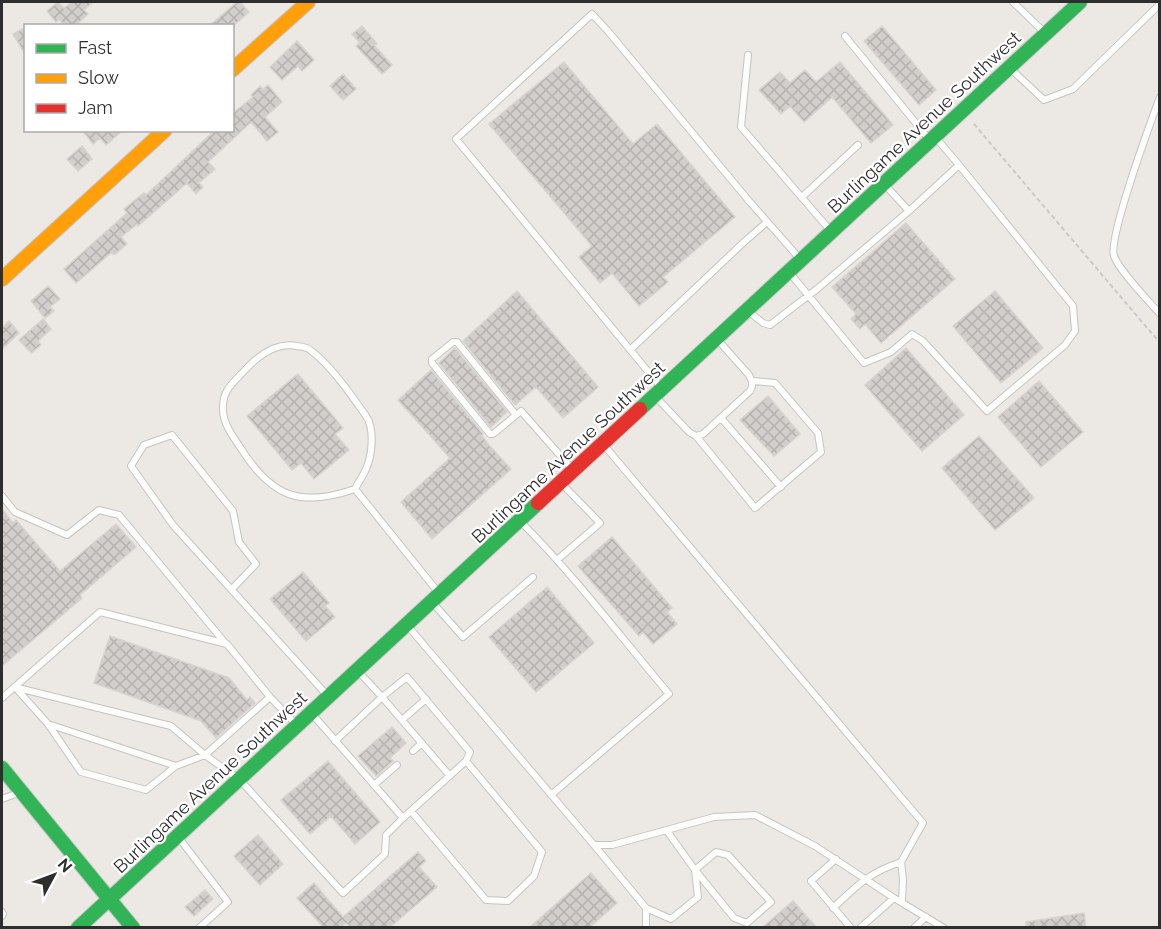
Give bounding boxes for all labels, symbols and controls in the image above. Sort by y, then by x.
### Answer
legend [24,24,234,132]
street label: Burlingame Avenue Southwest [823,27,1025,217]
text: Fast [78,37,112,58]
text: Slow [78,67,119,88]
text: Jam [78,97,113,118]
street label: Burlingame Avenue Southwest [467,357,669,547]
street label: Burlingame Avenue Southwest [109,687,311,877]
north arrow [24,845,84,905]
text: N [54,855,76,876]

